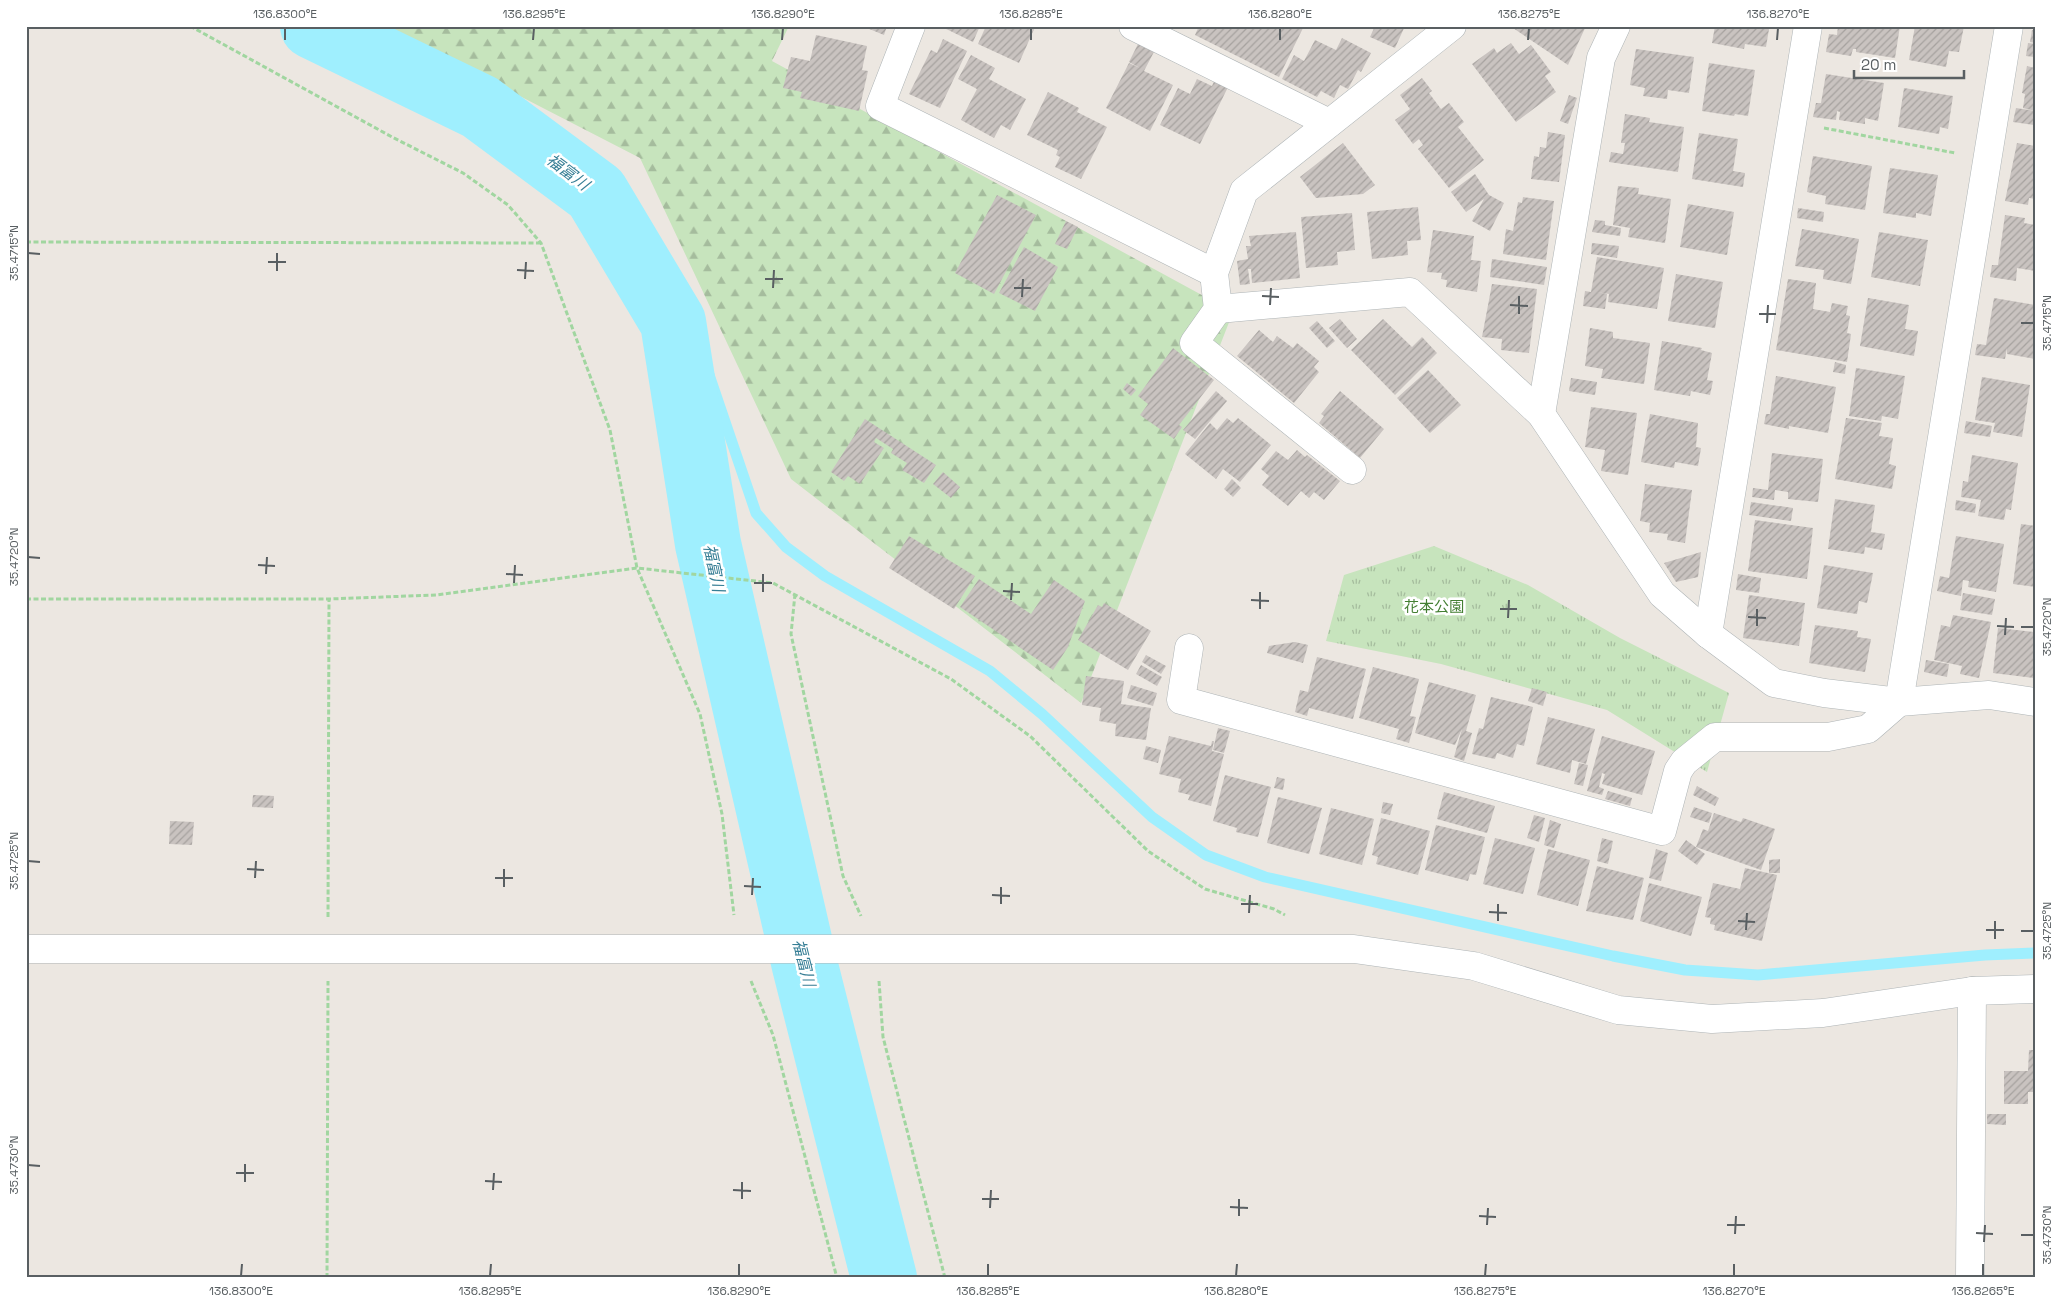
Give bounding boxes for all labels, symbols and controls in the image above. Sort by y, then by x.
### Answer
text: 136.8300°E [253,6,317,22]
text: 136.8295°E [502,6,566,22]
text: 136.8290°E [751,6,815,22]
text: 136.8285°E [999,6,1063,22]
text: 136.8280°E [1248,6,1312,22]
text: 136.8275°E [1498,6,1561,22]
text: 136.8270°E [1747,6,1810,22]
scale bar [1854,48,1964,80]
text: 20 m [1861,55,1896,74]
water label: 福富川 [543,149,595,196]
text: 35.4715°N [6,225,22,281]
text: 35.4715°N [2039,295,2055,351]
text: 35.4720°N [6,528,22,586]
water label: 福富川 [699,542,730,596]
park label: 花本公園 [1404,597,1464,616]
text: 35.4720°N [2039,598,2055,656]
text: 35.4725°N [6,832,22,890]
text: 35.4725°N [2039,902,2055,960]
water label: 福富川 [788,937,820,991]
text: 35.4730°N [6,1136,22,1194]
text: 35.4730°N [2039,1206,2055,1264]
text: 136.8300°E [209,1283,273,1299]
text: 136.8295°E [458,1283,522,1299]
text: 136.8290°E [707,1283,771,1299]
text: 136.8285°E [956,1283,1020,1299]
text: 136.8280°E [1204,1283,1268,1299]
text: 136.8275°E [1454,1283,1517,1299]
text: 136.8270°E [1703,1283,1766,1299]
text: 136.8265°E [1951,1283,2015,1299]

